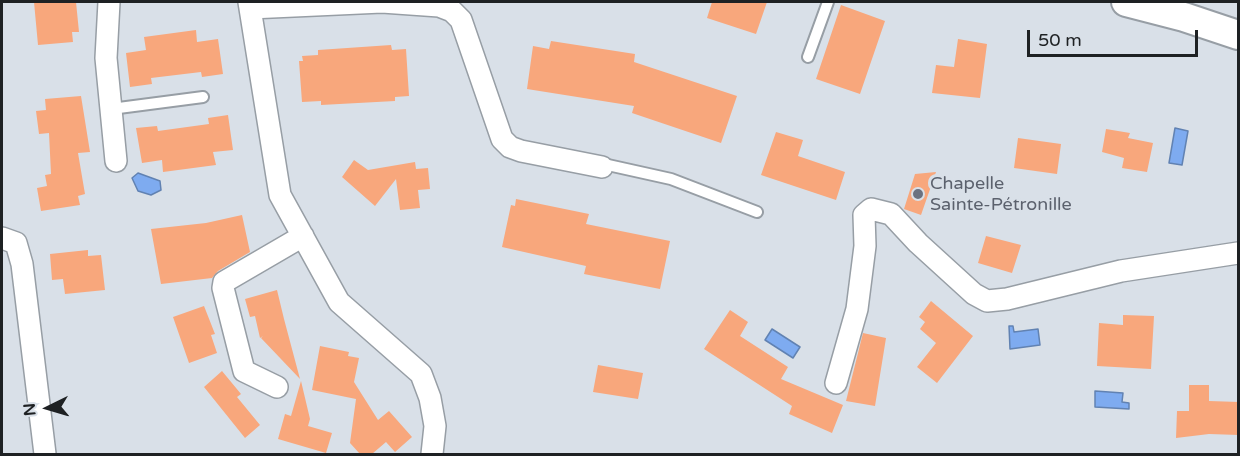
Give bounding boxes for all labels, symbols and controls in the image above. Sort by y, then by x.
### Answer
scale bar [1030,18,1201,56]
text: 50 m [1038,29,1082,51]
place label: Chapelle Sainte-Pétronille [930,173,1072,216]
marker: Chapelle Sainte-Pétronille [911,187,925,201]
north arrow [18,378,78,438]
text: N [20,402,41,417]

